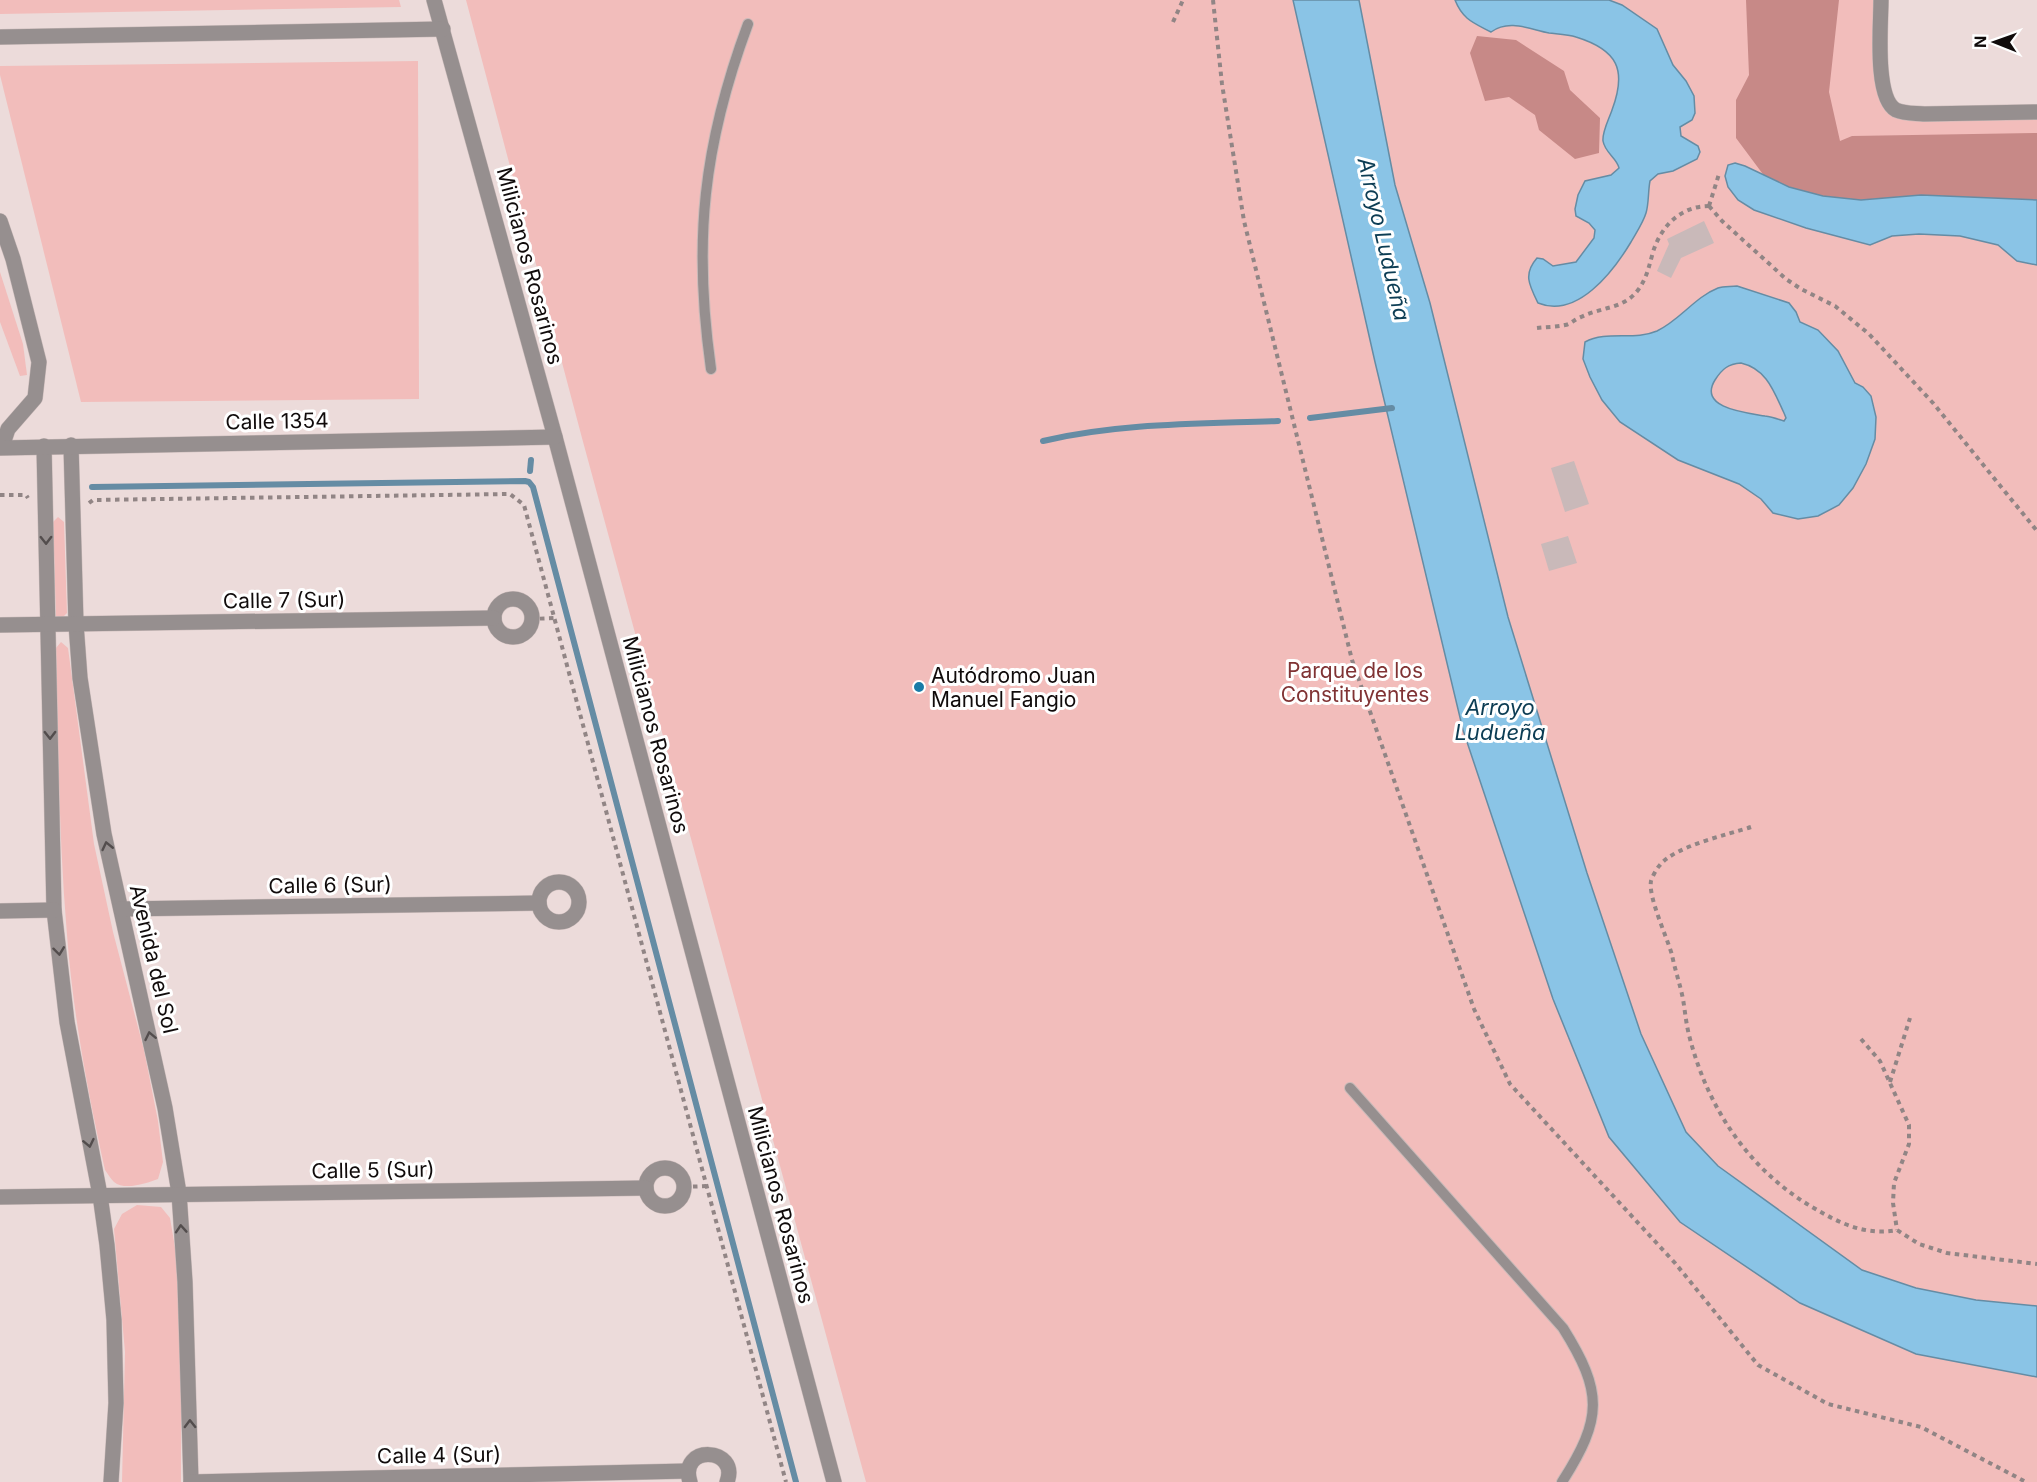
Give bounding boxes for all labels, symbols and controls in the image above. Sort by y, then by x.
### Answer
north arrow [1965,12,2025,72]
text: N [1970,35,1990,48]
water label: Arroyo Ludueña [1352,154,1415,323]
street label: Milicianos Rosarinos [492,165,568,367]
street label: Calle 1354 [225,408,329,434]
one-way arrow [40,536,52,545]
street label: Calle 7 (Sur) [223,586,345,614]
street label: Milicianos Rosarinos [618,634,694,836]
park label: Parque de los Constituyentes [1281,658,1429,707]
place label: Autódromo Juan Manuel Fangio [931,663,1096,712]
marker: Autódromo Juan Manuel Fangio [912,680,926,694]
water label: Arroyo Ludueña [1454,694,1546,745]
one-way arrow [44,731,56,740]
one-way arrow [101,842,114,852]
street label: Calle 6 (Sur) [268,871,392,899]
street label: Avenida del Sol [125,882,183,1036]
one-way arrow [52,946,65,956]
one-way arrow [144,1032,157,1042]
street label: Milicianos Rosarinos [743,1104,819,1306]
one-way arrow [82,1138,95,1148]
street label: Calle 5 (Sur) [311,1156,435,1184]
one-way arrow [175,1224,188,1233]
one-way arrow [183,1419,196,1428]
street label: Calle 4 (Sur) [377,1441,501,1469]

